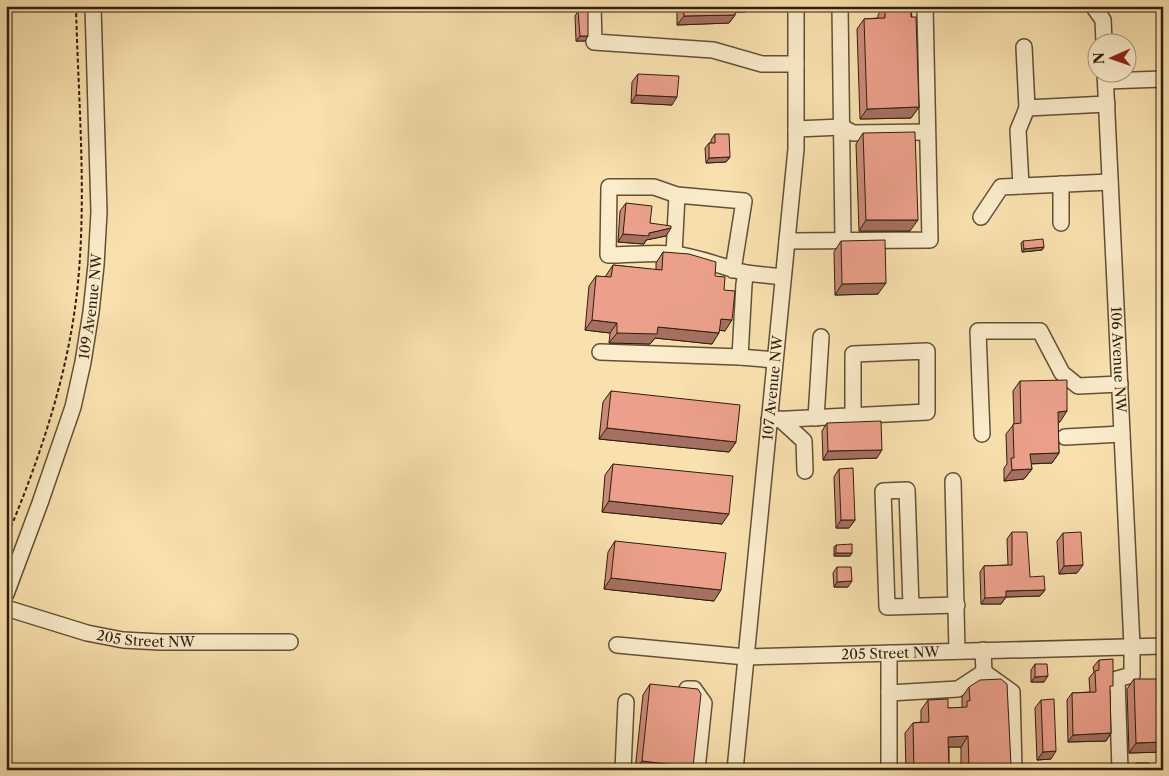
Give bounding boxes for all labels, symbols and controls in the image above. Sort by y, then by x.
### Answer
north arrow [1086,32,1136,82]
text: N [1090,52,1108,65]
street label: 109 Avenue NW [75,252,106,361]
street label: 106 Avenue NW [1107,306,1130,414]
street label: 107 Avenue NW [758,334,787,441]
street label: 205 Street NW [95,626,195,651]
street label: 205 Street NW [841,643,941,663]

